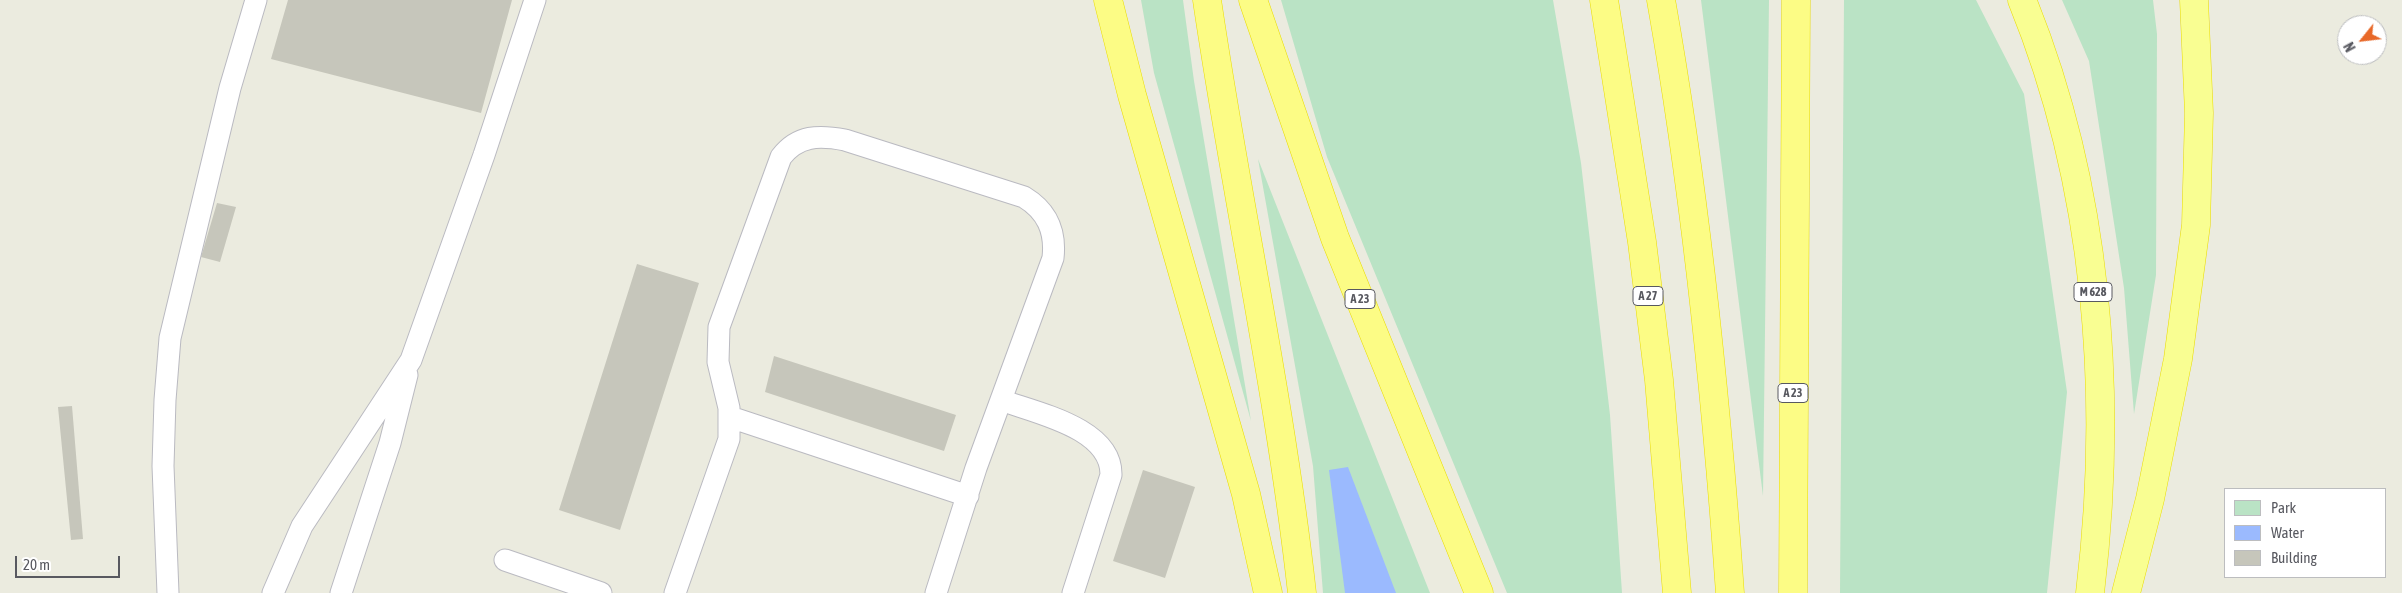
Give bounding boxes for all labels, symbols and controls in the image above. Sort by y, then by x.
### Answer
north arrow [2337,15,2387,65]
text: N [2341,39,2359,54]
road number: M 628 [2074,282,2112,302]
road number: A 27 [1633,286,1663,306]
road number: A 23 [1345,290,1375,308]
road number: A 23 [1778,383,1808,402]
legend [2224,488,2387,578]
text: Park [2271,499,2296,516]
text: Water [2271,524,2304,541]
scale bar [18,546,122,578]
text: Building [2271,549,2317,566]
text: 20 m [23,556,50,573]

